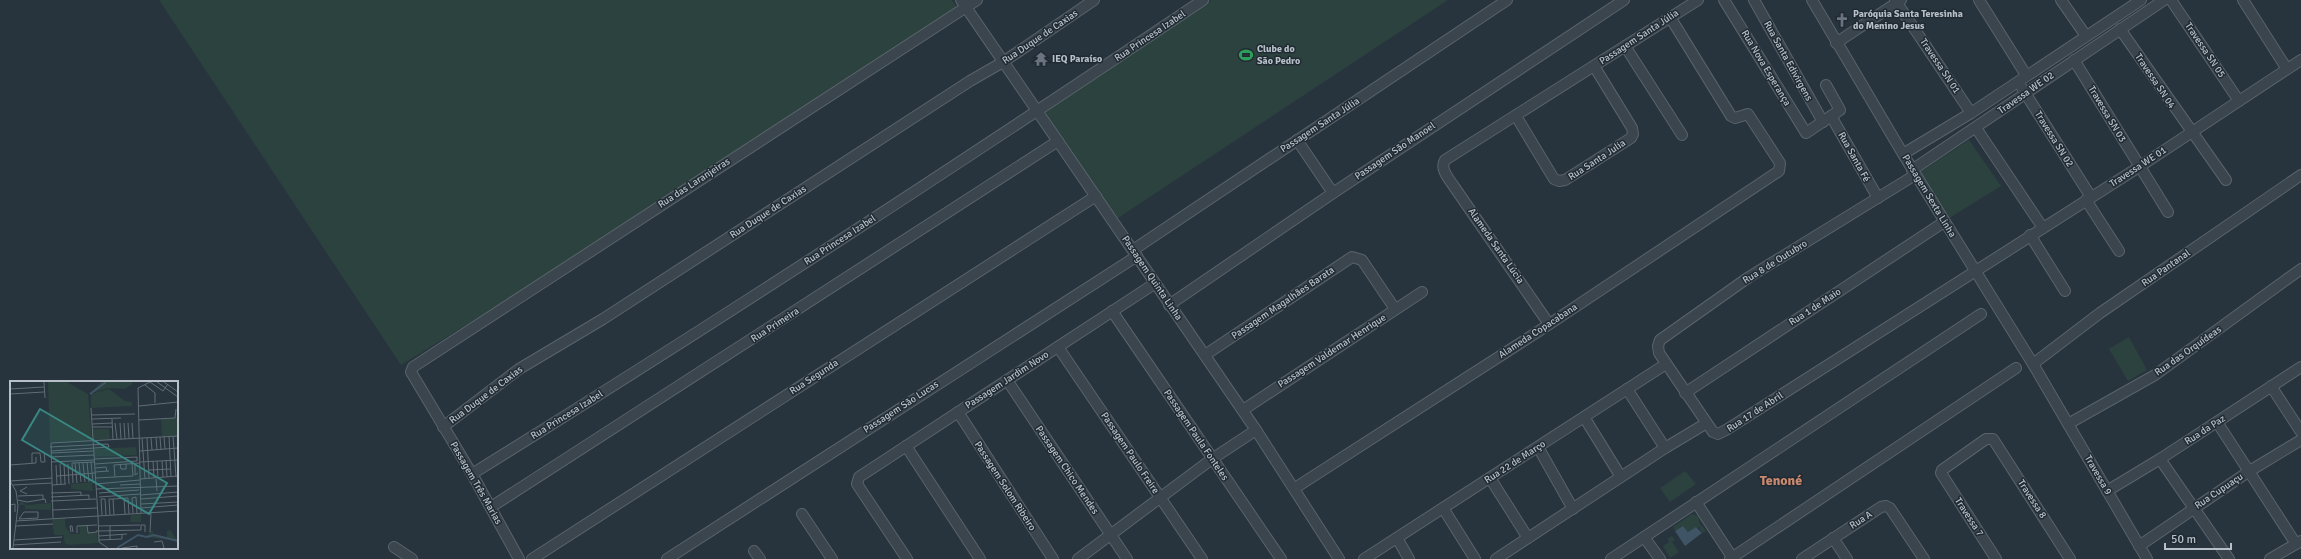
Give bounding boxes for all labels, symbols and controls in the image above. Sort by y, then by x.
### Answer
street label: Rua Duque de Caxias [1000,7,1081,67]
street label: Passagem Santa Júlia [1597,7,1681,67]
street label: Rua Princesa Izabel [1112,8,1188,64]
place label: Paróquia Santa Teresinha do Menino Jesus [1853,8,1963,32]
church icon: Paróquia Santa Teresinha do Menino Jesus [1834,12,1850,28]
street label: Rua Santa Edivirgens [1761,19,1815,104]
street label: Travessa SN 05 [2182,20,2228,80]
street label: Rua Nova Esperança [1739,28,1793,108]
street label: Travessa SN 01 [1917,36,1963,96]
place label: Clube do São Pedro [1257,43,1300,67]
sports icon: Clube do São Pedro [1238,47,1254,63]
temple icon: IEQ Paraíso [1033,51,1049,67]
street label: Travessa SN 04 [2132,51,2178,111]
place label: IEQ Paraíso [1052,53,1102,65]
street label: Travessa WE 02 [1996,69,2056,117]
street label: Travessa SN 03 [2085,84,2129,144]
street label: Passagem Santa Júlia [1278,95,1362,155]
street label: Travessa SN 02 [2032,109,2076,169]
street label: Passagem São Manoel [1352,120,1438,182]
street label: Rua Santa Fé [1835,130,1873,184]
street label: Rua Santa Julia [1566,137,1628,183]
street label: Travessa WE 01 [2107,144,2169,190]
street label: Passagem Sexta Linha [1900,152,1958,240]
street label: Rua das Laranjeiras [656,155,733,211]
street label: Rua Duque de Caxias [728,182,809,241]
street label: Alameda Santa Lúcia [1465,206,1527,286]
street label: Rua Princesa Izabel [802,212,878,268]
street label: Passagem Quinta Linha [1119,233,1185,323]
street label: Rua 8 de Outubro [1741,237,1809,287]
street label: Rua Pantanal [2139,247,2193,289]
street label: Passagem Magalhães Barata [1229,264,1337,342]
street label: Rua 1 de Maio [1787,286,1843,328]
street label: Alameda Copacabana [1496,301,1580,361]
street label: Rua Primeira [749,305,801,345]
street label: Passagem Valdemar Henrique [1276,311,1388,391]
street label: Rua das Orquídeas [2152,323,2224,379]
street label: Passagem Jardim Novo [963,348,1051,412]
street label: Rua Segunda [787,357,841,397]
street label: Rua Duque de Caxias [447,363,526,427]
street label: Passagem São Lucas [861,378,941,436]
inset map [10,381,178,549]
street label: Passagem Paula Fonteles [1161,387,1231,483]
street label: Rua Princesa Izabel [529,388,605,442]
street label: Rua 17 de Abril [1725,389,1786,435]
street label: Passagem Paulo Freire [1098,410,1162,496]
street label: Rua da Paz [2182,412,2228,448]
street label: Passagem Chico Mendes [1033,423,1101,517]
street label: Rua 22 de Março [1482,438,1548,486]
street label: Passagem Solom Ribeiro [972,439,1038,533]
street label: Passagem Três Marias [447,440,505,527]
street label: Travessa 9 [2082,453,2114,497]
street label: Rua Cupuaçu [2192,470,2246,512]
district label: Tenoné [1760,472,1802,489]
street label: Travessa 8 [2015,477,2049,521]
street label: Travessa 7 [1952,495,1986,539]
street label: Rua A [1847,508,1875,532]
scale bar [2165,525,2231,551]
text: 50 m [2171,532,2196,547]

